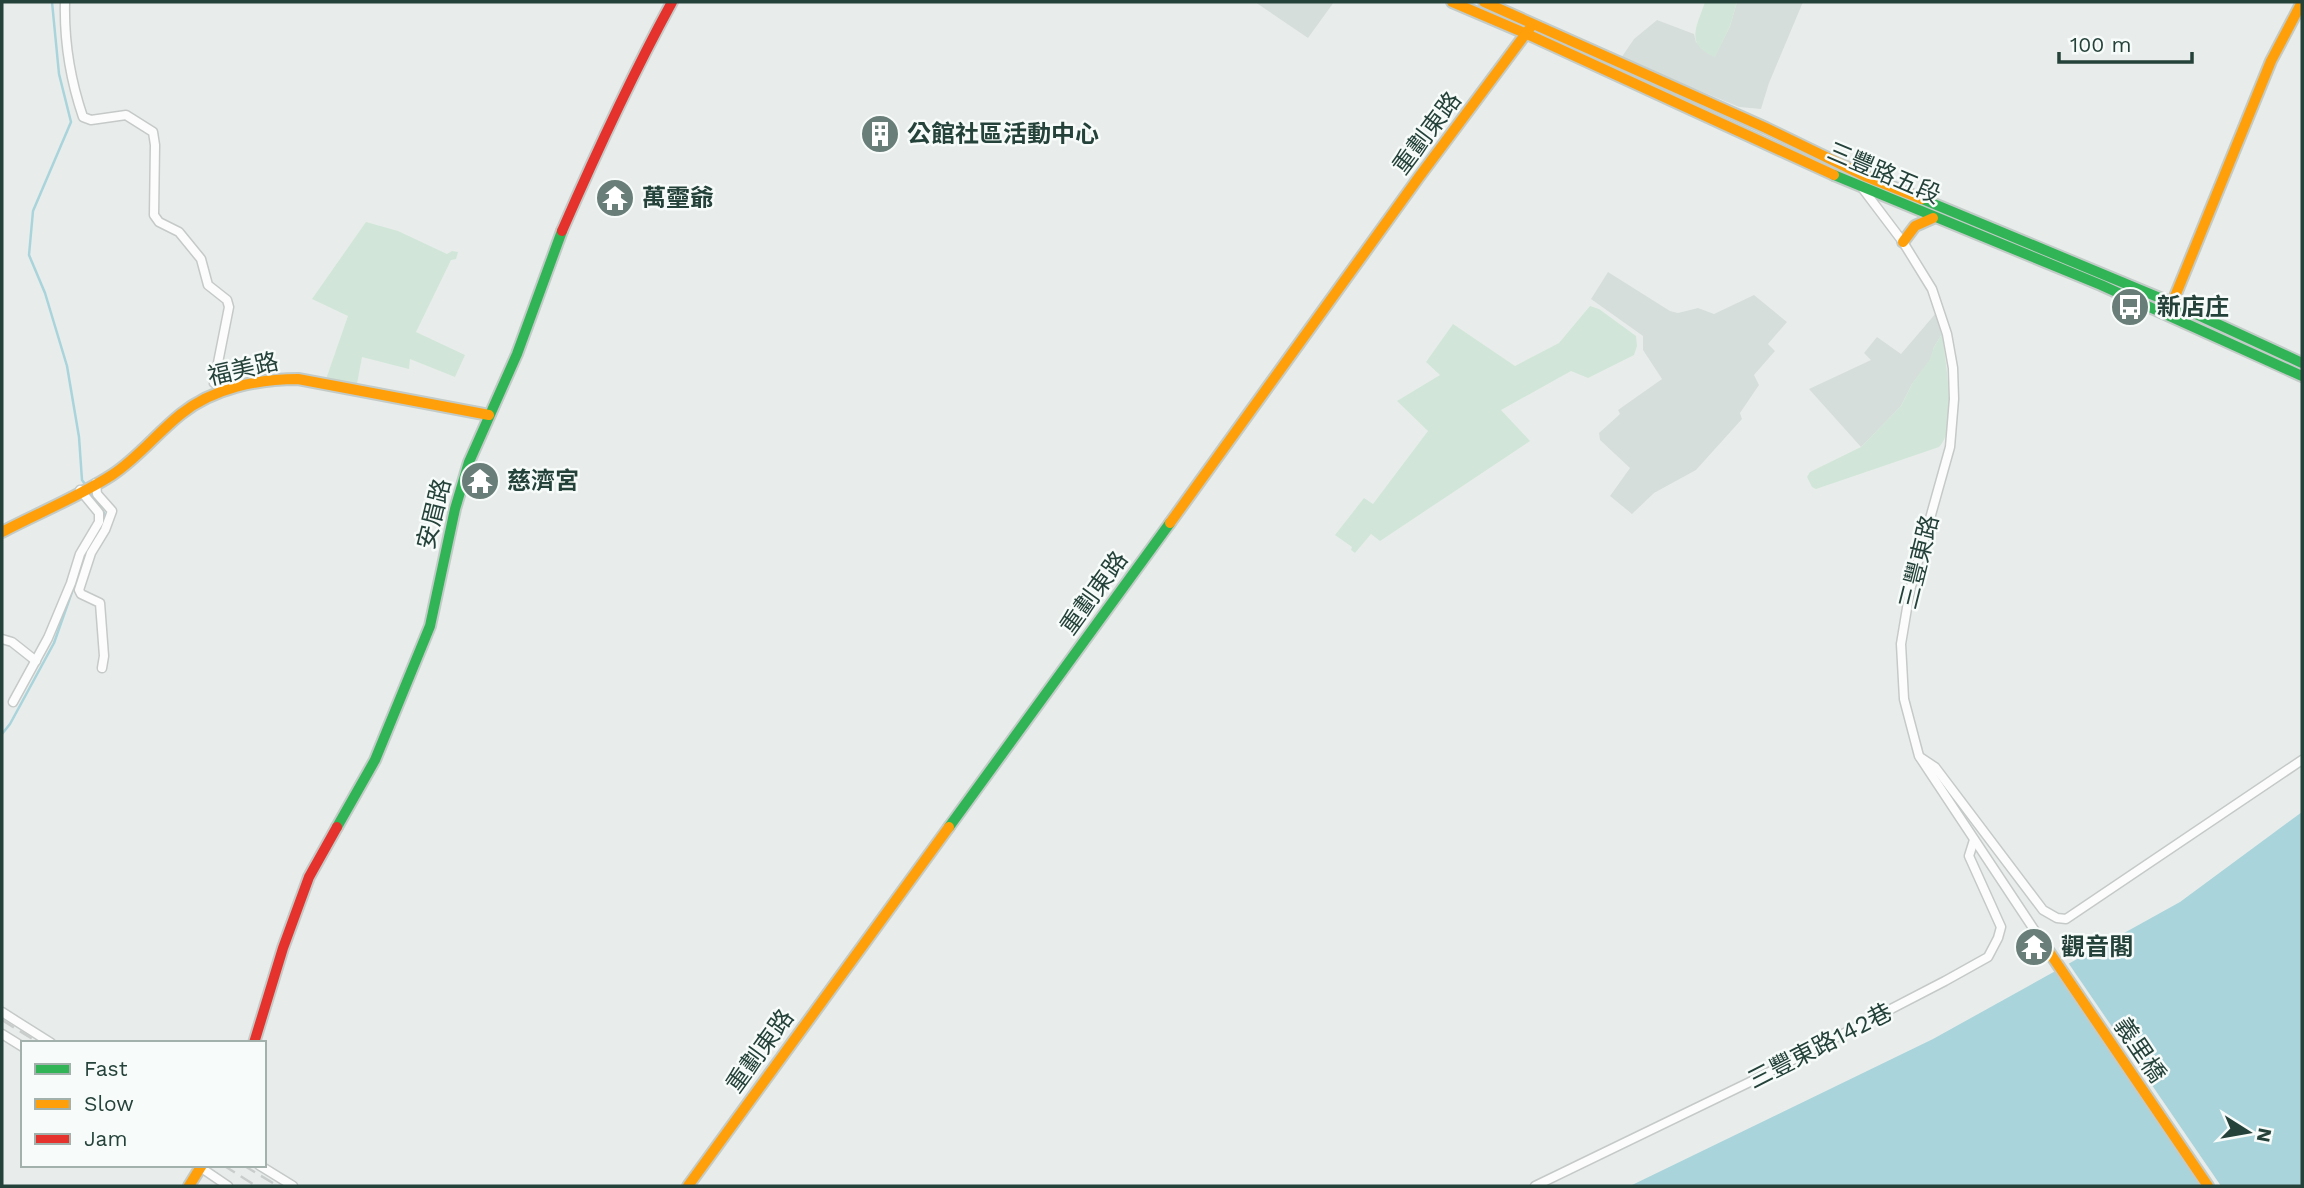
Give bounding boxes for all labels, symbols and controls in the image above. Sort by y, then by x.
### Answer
scale bar [2059,21,2192,65]
text: 100 m [2070,32,2132,57]
street label: 重劃東路 [1387,86,1467,180]
building icon: 公館社區活動中心 [859,113,901,155]
place label: 公館社區活動中心 [907,120,1099,148]
street label: 三豐路五段 [1823,137,1945,209]
temple icon: 萬𤫊爺 [594,177,636,219]
place label: 萬𤫊爺 [642,184,714,212]
bus stop icon: 新店庄 [2109,286,2151,328]
place label: 新店庄 [2157,293,2229,321]
street label: 福美路 [205,347,281,391]
temple icon: 慈濟宮 [459,460,501,502]
place label: 慈濟宮 [507,467,579,495]
street label: 安眉路 [412,476,456,552]
street label: 三豐東路 [1894,512,1944,612]
street label: 重劃東路 [1054,546,1134,640]
temple icon: 觀音閣 [2013,926,2055,968]
place label: 觀音閣 [2061,933,2133,961]
street label: 三豐東路142巷 [1743,998,1897,1094]
street label: 重劃東路 [720,1004,800,1098]
street label: 義里橋 [2108,1012,2172,1088]
legend [21,1041,266,1167]
text: Fast [84,1056,128,1081]
text: Slow [84,1091,134,1116]
north arrow [2213,1097,2283,1167]
text: Jam [84,1126,127,1151]
text: N [2252,1126,2277,1144]

